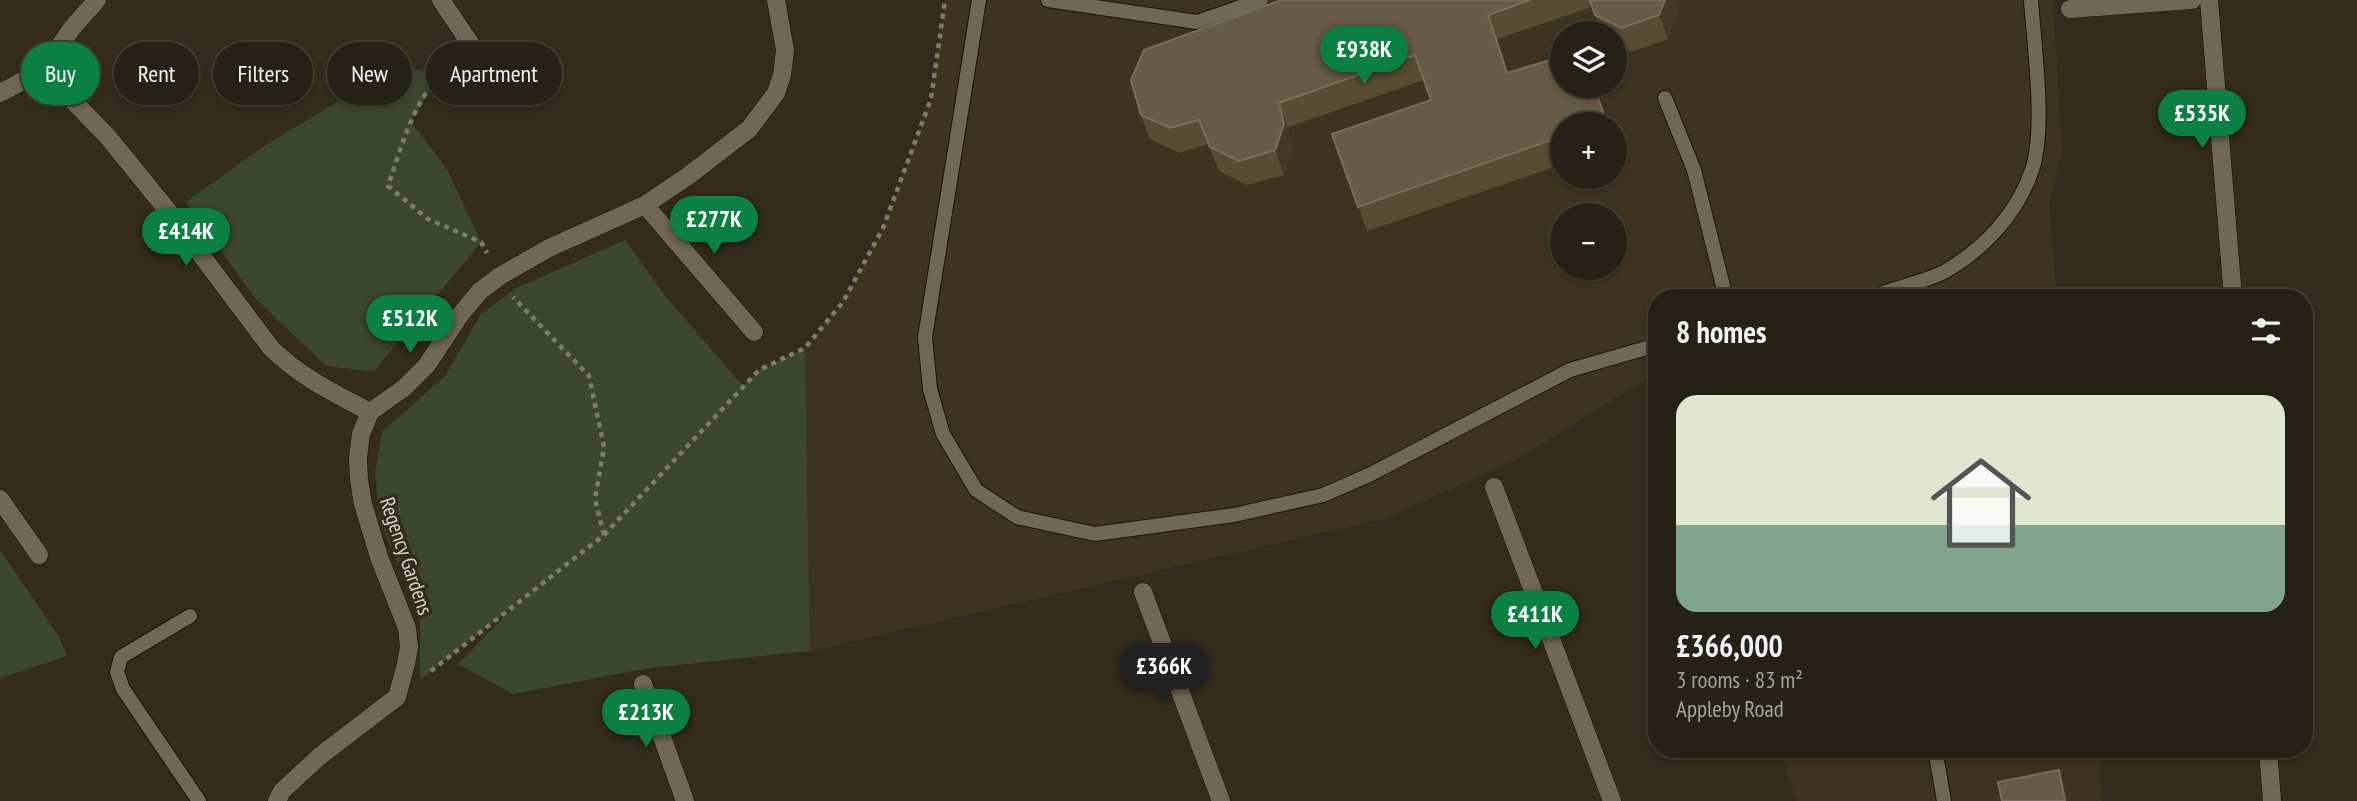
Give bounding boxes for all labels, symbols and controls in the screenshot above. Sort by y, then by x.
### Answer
map controls [1550,21,1627,280]
button: layers [1550,21,1627,98]
pin: £938K [1315,27,1413,86]
text: £938K [1336,34,1392,63]
chip: Buy [21,42,100,105]
chip: Rent [114,42,199,105]
chip: Filters [213,42,313,105]
chip: New [327,42,412,105]
chip: Apartment [426,42,562,105]
pin: £535K [2153,90,2251,150]
text: £535K [2174,98,2230,127]
button: + [1550,112,1627,189]
pin: £277K [665,196,763,256]
button: − [1550,203,1627,280]
text: £277K [686,204,742,233]
pin: £414K [137,208,235,268]
text: £414K [158,216,214,245]
pin: £512K [361,296,459,355]
text: £512K [382,303,438,332]
text: 8 homes [1676,312,1767,351]
icon: filters [2247,312,2285,350]
icon: home [1918,440,2044,566]
street label: Regency Gardens [374,494,439,618]
pin: £411K [1486,592,1584,651]
text: £411K [1507,599,1563,628]
text: £366,000 [1676,626,1783,665]
pin: £366K [1115,644,1213,703]
text: £366K [1136,651,1192,680]
text: 3 rooms · 83 m² [1676,665,1803,694]
pin: £213K [597,690,695,749]
text: Appleby Road [1676,694,1784,723]
text: £213K [618,697,674,726]

